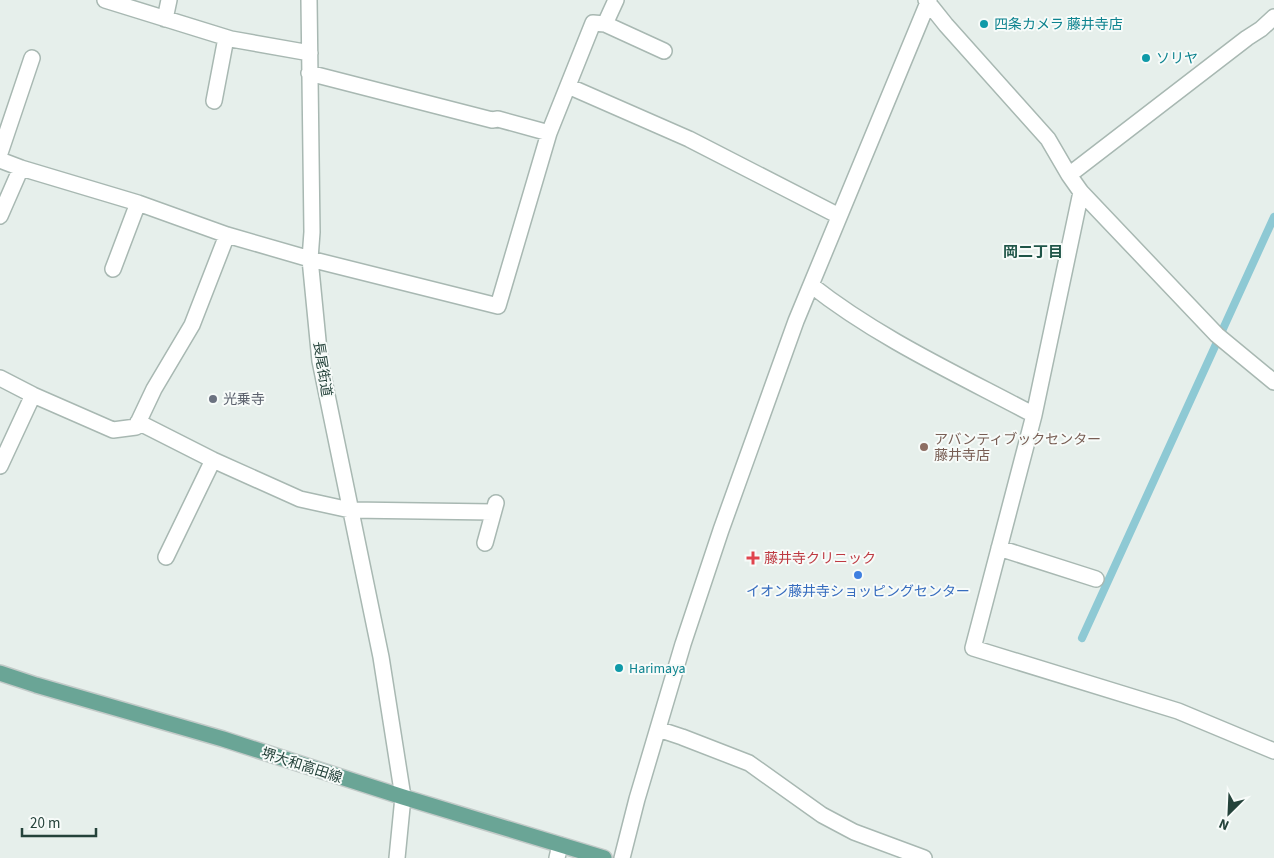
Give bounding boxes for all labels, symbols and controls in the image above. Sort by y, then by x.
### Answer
place label: 四条カメラ 藤井寺店 [994,15,1123,35]
marker: 四条カメラ 藤井寺店 [978,18,990,30]
place label: ソリヤ [1156,49,1198,69]
marker: ソリヤ [1140,52,1152,64]
district label: 岡二丁目 [1003,242,1063,263]
street label: 長尾街道 [308,340,336,398]
place label: 光乗寺 [223,390,265,410]
marker: 光乗寺 [207,393,219,405]
place label: アバンティブックセンター 藤井寺店 [934,430,1101,466]
marker: アバンティブックセンター 藤井寺店 [918,441,930,453]
place label: 藤井寺クリニック [764,549,876,569]
marker: 藤井寺クリニック [746,551,760,565]
marker: イオン藤井寺ショッピングセンター [852,569,864,581]
place label: イオン藤井寺ショッピングセンター [746,582,970,602]
place label: Harimaya [629,659,685,679]
marker: Harimaya [613,662,625,674]
street label: 堺大和高田線 [259,743,345,788]
north arrow [1204,788,1254,838]
scale bar [22,806,96,838]
text: 20 m [30,813,60,834]
text: N [1216,813,1232,835]

